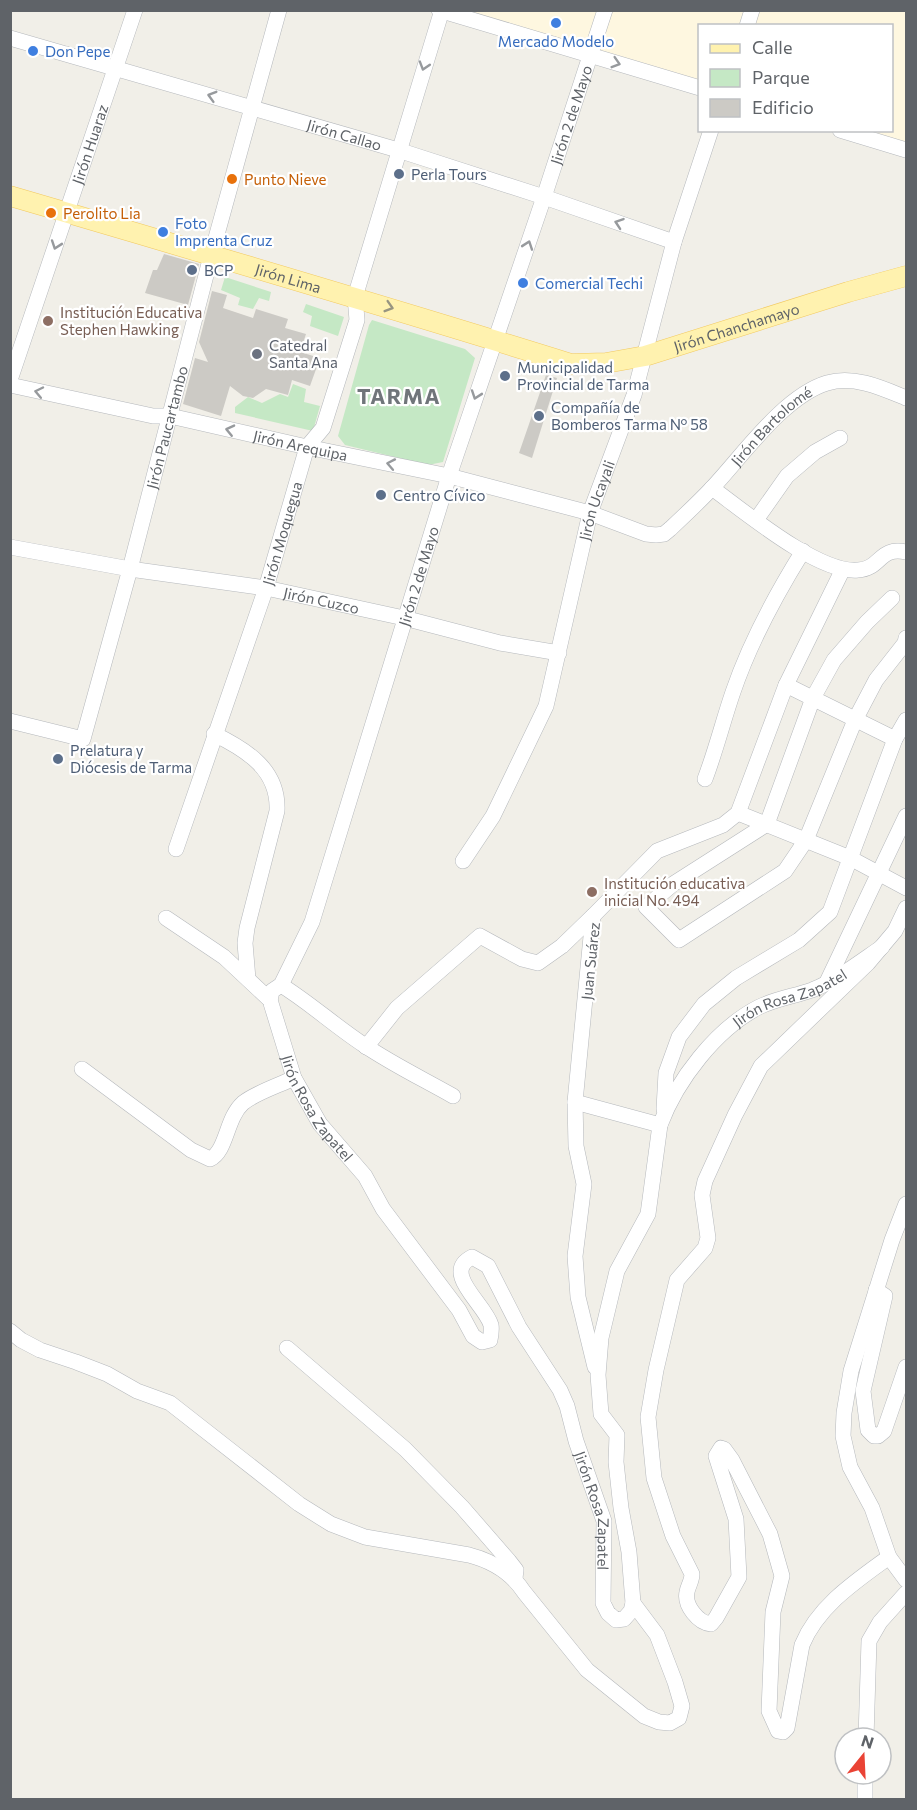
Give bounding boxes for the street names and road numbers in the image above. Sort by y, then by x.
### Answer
street label: Jirón 2 de Mayo [546,63,595,167]
street label: Jirón Huaraz [68,102,112,186]
street label: Jirón Callao [305,115,384,154]
street label: Jirón Lima [253,260,323,296]
street label: Jirón Chanchamayo [671,299,801,355]
street label: Jirón Paucartambo [142,364,191,491]
street label: Jirón Bartolomé [727,382,815,469]
street label: Jirón Arequipa [251,426,349,464]
street label: Jirón Ucayali [575,458,618,542]
street label: Jirón Moquegua [258,479,306,587]
street label: Jirón 2 de Mayo [394,524,442,628]
street label: Jirón Cuzco [282,583,361,617]
street label: Juan Suárez [577,921,603,1001]
street label: Jirón Rosa Zapatel [729,965,850,1030]
street label: Jirón Rosa Zapatel [278,1053,357,1165]
street label: Jirón Rosa Zapatel [571,1449,613,1570]

